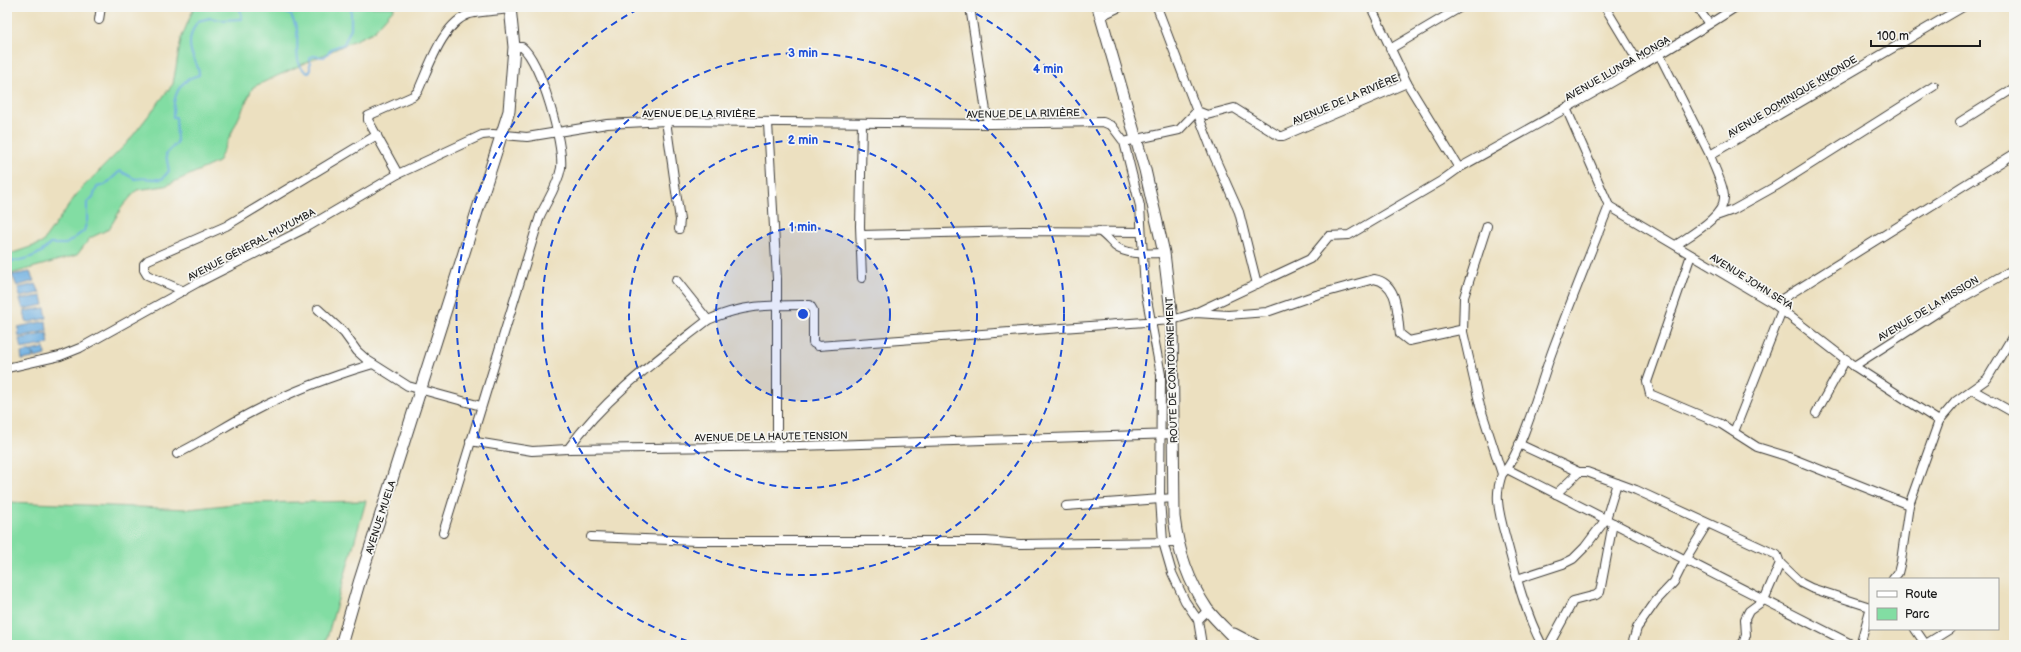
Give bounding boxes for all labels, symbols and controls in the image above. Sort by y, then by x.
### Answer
scale bar [1871,22,1980,48]
text: 100 m [1877,29,1909,44]
street label: AVENUE ILUNGA MONGA [1563,33,1673,104]
text: 3 min [788,46,818,61]
street label: AVENUE DOMINIQUE KIKONDE [1726,53,1860,140]
text: 4 min [1033,62,1063,77]
street label: AVENUE DE LA RIVIÈRE [1291,72,1400,128]
street label: AVENUE DE LA RIVIÈRE [966,107,1080,121]
street label: AVENUE DE LA RIVIÈRE [642,108,756,120]
text: 2 min [788,133,818,148]
street label: AVENUE GÉNERAL MUYUMBA [186,206,318,284]
text: 1 min [789,220,817,235]
street label: AVENUE JOHN SEYA [1708,251,1796,313]
street label: AVENUE DE LA MISSION [1876,274,1981,344]
street label: ROUTE DE CONTOURNEMENT [1163,297,1181,443]
centre of rings [796,307,810,321]
street label: AVENUE DE LA HAUTE TENSION [694,430,848,444]
street label: AVENUE MUELA [363,478,399,556]
legend [1869,578,1999,630]
text: Route [1905,587,1937,602]
text: Parc [1905,607,1929,622]

